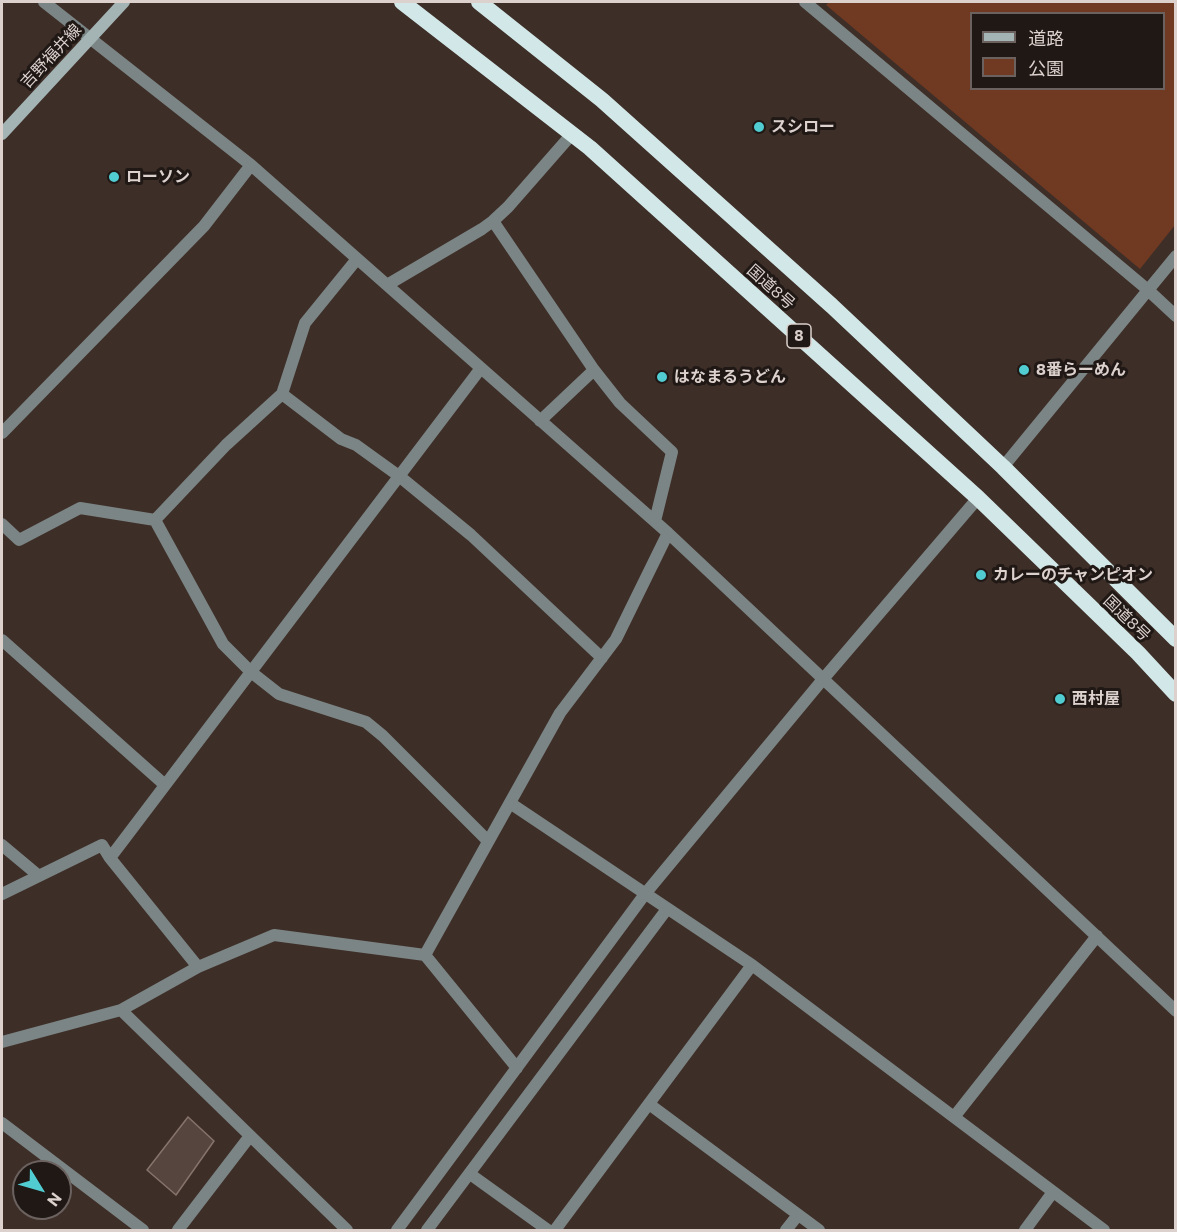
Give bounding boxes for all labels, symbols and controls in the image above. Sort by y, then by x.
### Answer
legend [970,12,1165,90]
street label: 吉野福井線 [17,20,85,92]
text: 道路 [1028,27,1064,49]
text: 公園 [1028,57,1064,79]
place label: スシロー [771,117,835,137]
marker: スシロー [752,120,766,134]
place label: ローソン [126,167,190,187]
marker: ローソン [107,170,121,184]
street label: 国道8号 [743,261,799,313]
road number: 8 [787,324,811,348]
place label: 8番らーめん [1036,360,1126,380]
marker: 8番らーめん [1017,363,1031,377]
place label: はなまるうどん [674,367,786,387]
marker: はなまるうどん [655,370,669,384]
place label: カレーのチャンピオン [993,565,1153,585]
marker: カレーのチャンピオン [974,568,988,582]
street label: 国道8号 [1100,591,1154,645]
place label: 西村屋 [1072,689,1120,709]
marker: 西村屋 [1053,692,1067,706]
north arrow [12,1160,72,1220]
text: N [44,1189,66,1210]

